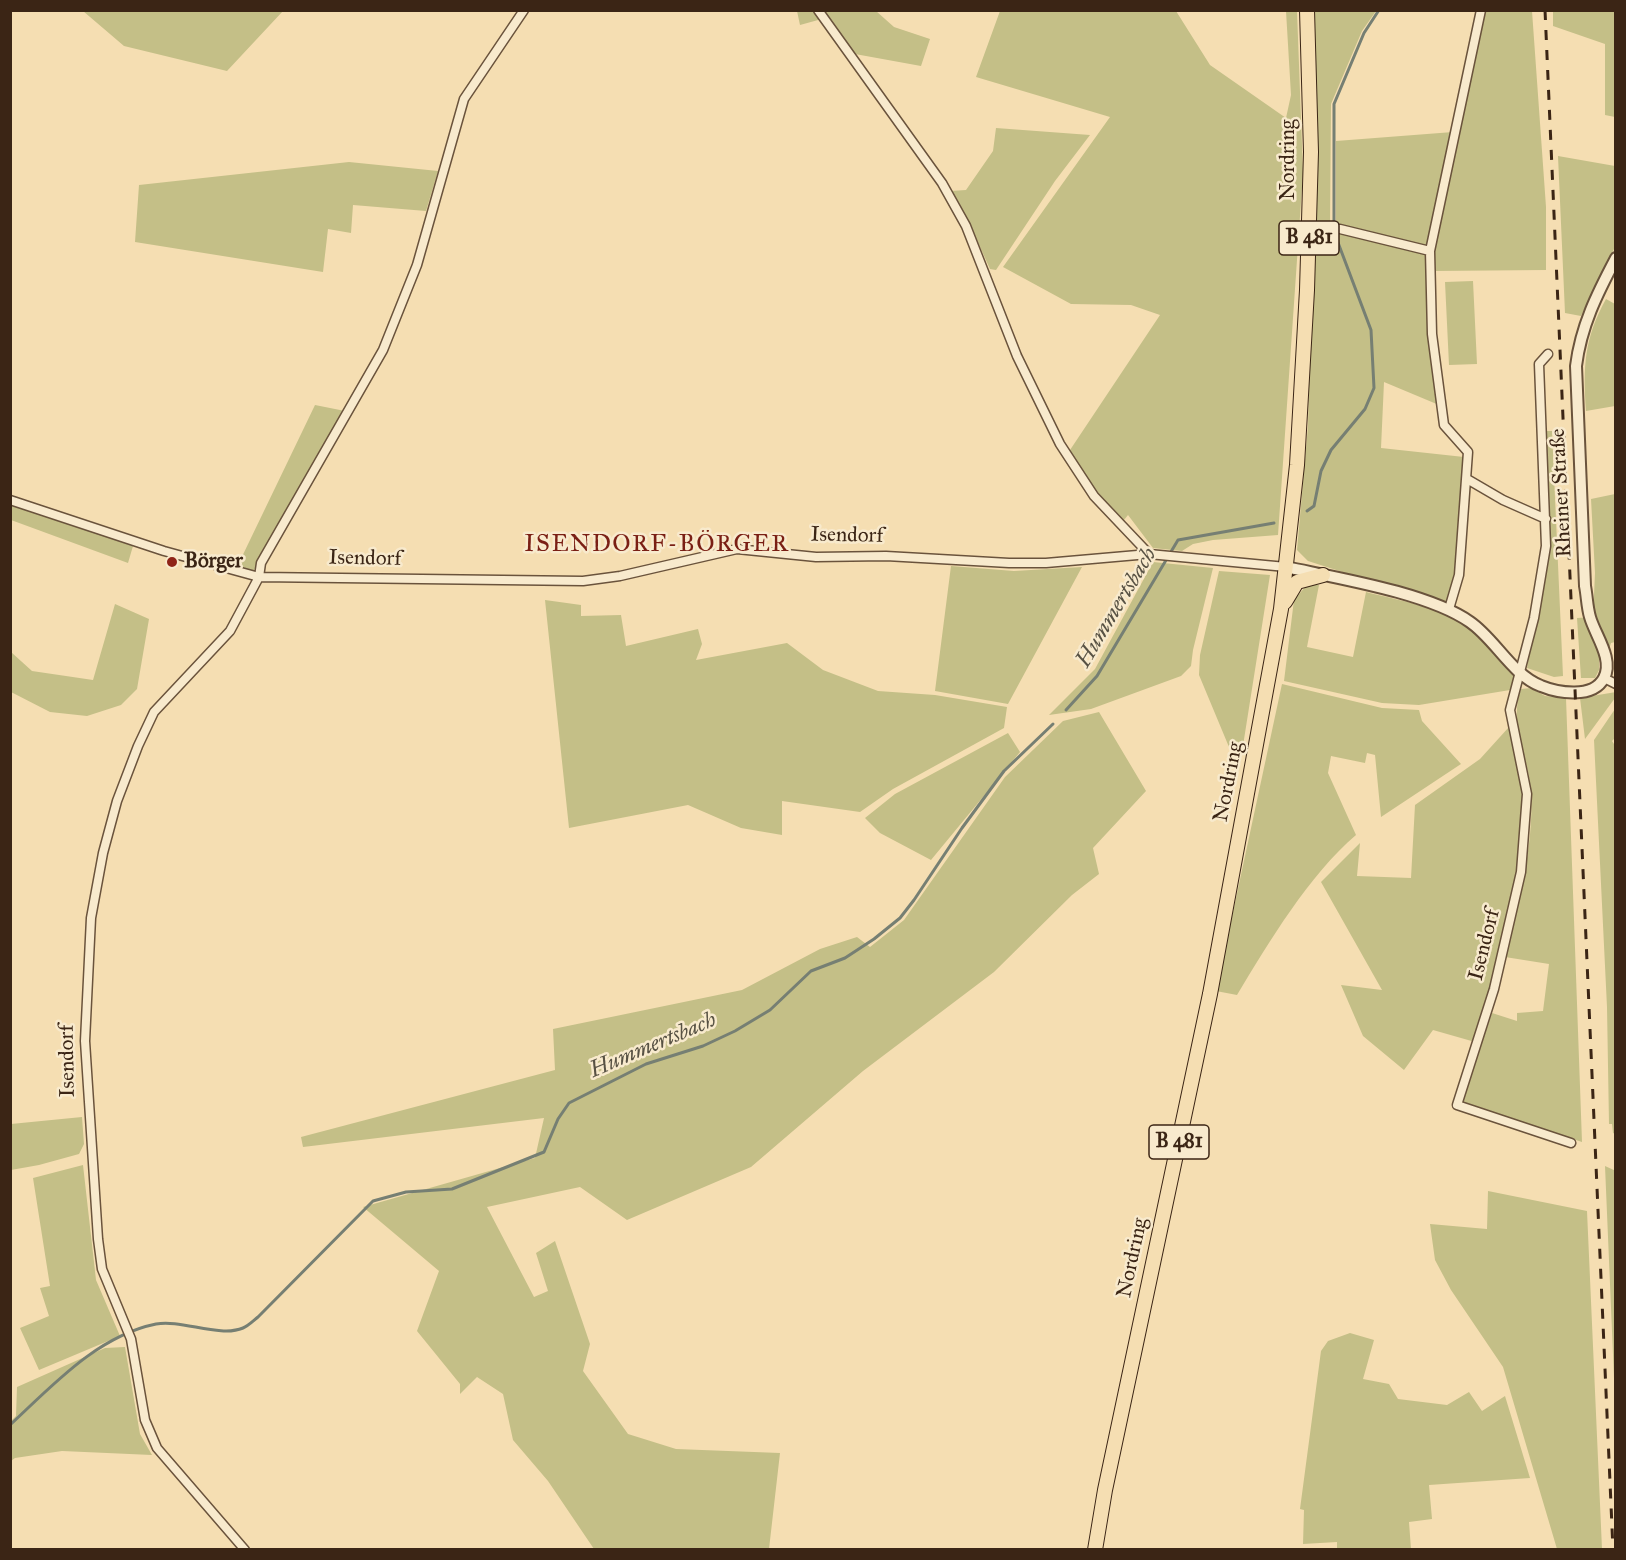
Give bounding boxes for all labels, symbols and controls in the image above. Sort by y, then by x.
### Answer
street label: Nordring [1276,119,1302,201]
road number: B 481 [1279,221,1339,255]
street label: Rheiner Straße [1546,428,1578,558]
street label: Isendorf [810,523,884,549]
district label: ISENDORF-BÖRGER [524,531,790,559]
water label: Hummertsbach [1071,543,1163,673]
street label: Isendorf [328,546,402,572]
place label: Börger [184,549,243,575]
marker: Börger [165,555,179,569]
street label: Nordring [1209,740,1249,824]
street label: Isendorf [1464,907,1506,983]
water label: Hummertsbach [586,1007,720,1085]
street label: Isendorf [55,1024,81,1098]
road number: B 481 [1149,1125,1209,1159]
street label: Nordring [1112,1216,1154,1300]

